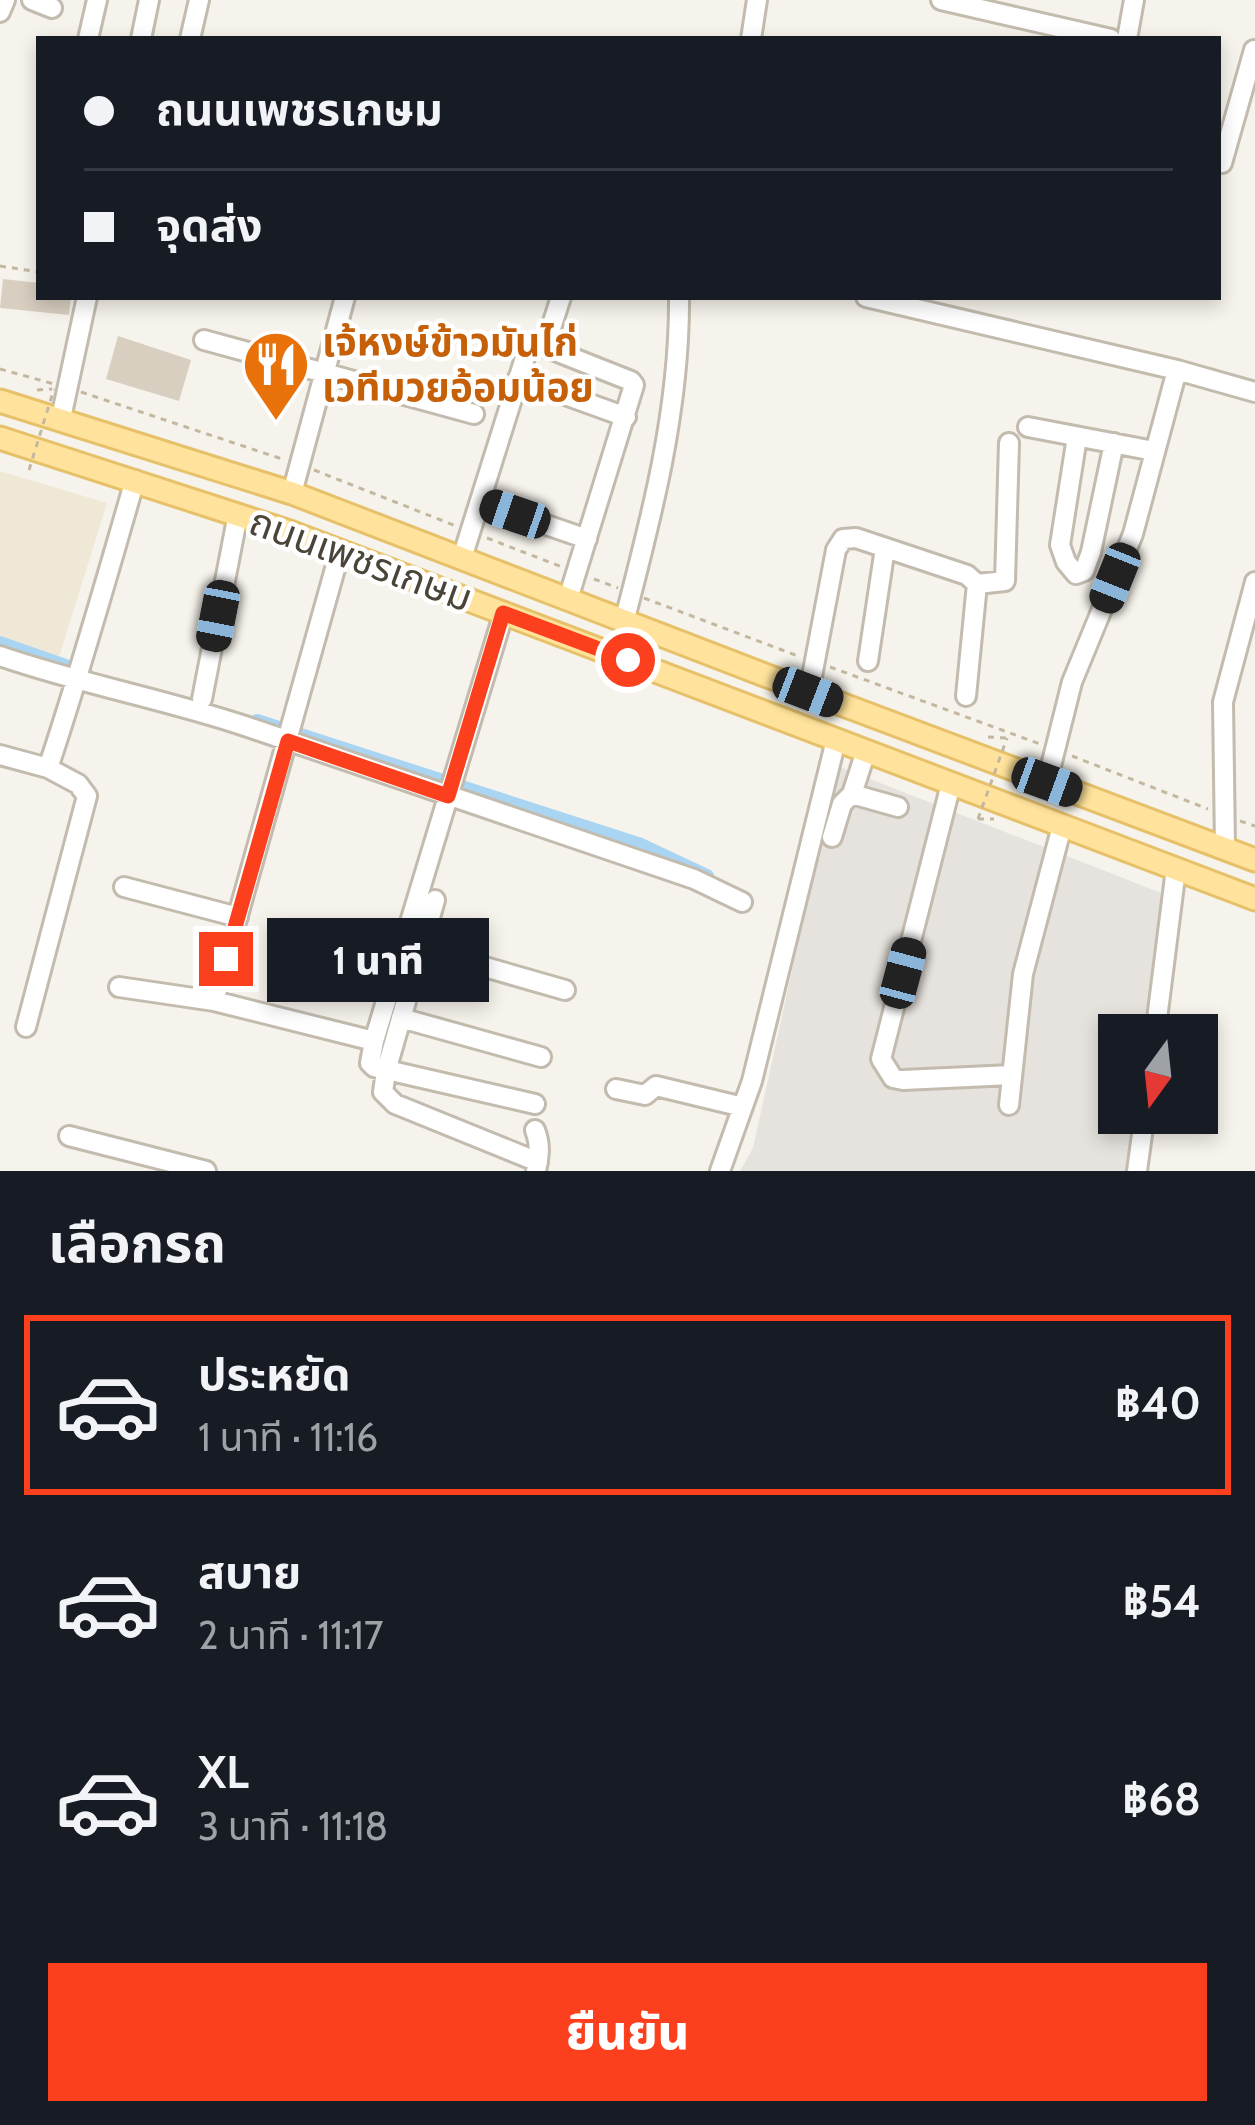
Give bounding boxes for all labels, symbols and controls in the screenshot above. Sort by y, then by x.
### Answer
text: ถนนเพชรเกษม [156,82,443,136]
text: จุดส่ง [156,198,262,252]
place label: เจ้หงษ์ข้าวมันไก่ เวทีมวยอ้อมน้อย [322,318,594,411]
restaurant icon: เจ้หงษ์ข้าวมันไก่ เวทีมวยอ้อมน้อย [241,329,311,423]
car [475,485,555,543]
street label: ถนนเพชรเกษม [243,497,479,621]
car [1085,538,1145,618]
car [193,577,243,655]
route start [601,633,655,687]
car [768,662,848,722]
car [1007,753,1087,811]
callout: 1 นาที [268,917,490,1001]
route end [199,932,253,986]
car [876,934,930,1012]
text: 1 นาที [332,936,424,984]
north arrow [1098,1014,1218,1134]
map controls [1098,1014,1218,1134]
text: เลือกรถ [48,1210,226,1276]
text: ประหยัด [198,1347,351,1401]
icon: car [54,1351,162,1459]
text: ฿40 [1115,1376,1201,1430]
text: 1 นาที · 11:16 [198,1413,378,1461]
text: สบาย [198,1545,301,1599]
icon: car [54,1549,162,1657]
text: ฿54 [1123,1574,1201,1628]
text: 2 นาที · 11:17 [198,1611,383,1659]
text: XL [198,1745,249,1799]
icon: car [54,1747,162,1855]
text: ฿68 [1122,1772,1201,1826]
text: 3 นาที · 11:18 [198,1802,388,1850]
button: ยืนยัน [48,1963,1207,2101]

